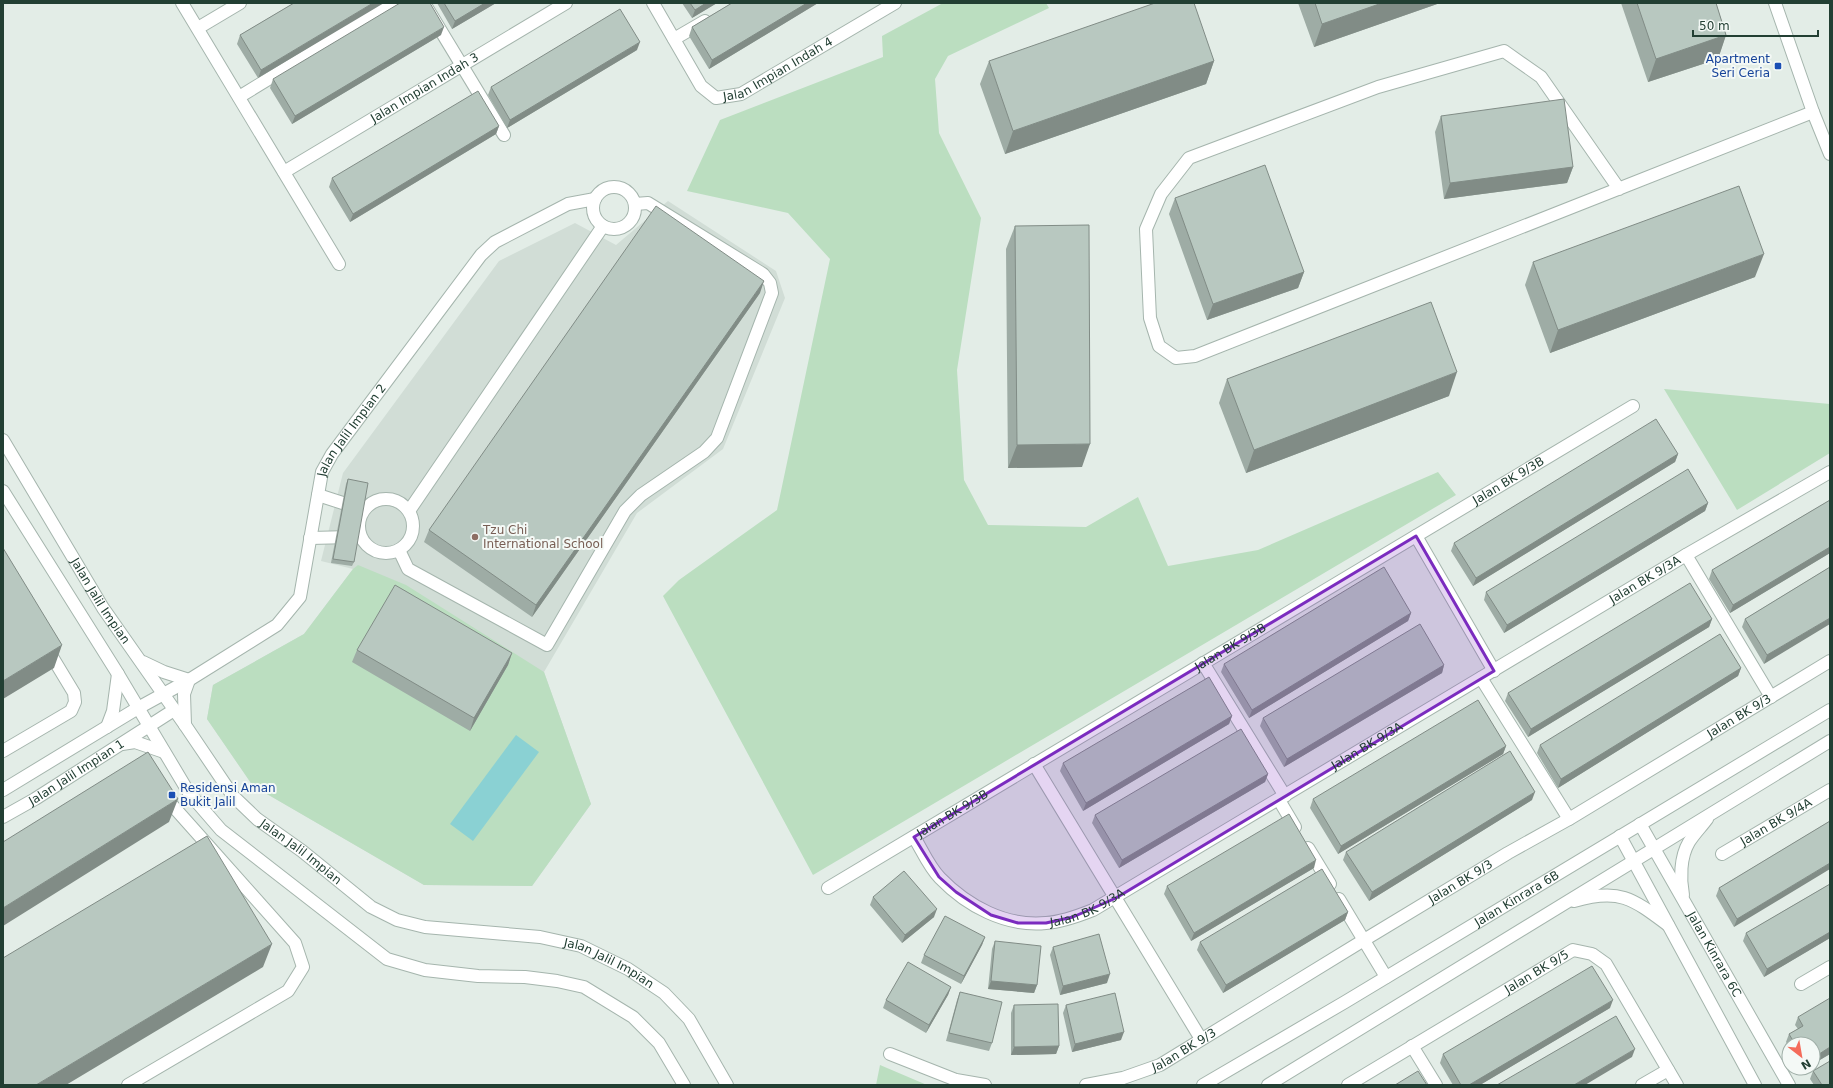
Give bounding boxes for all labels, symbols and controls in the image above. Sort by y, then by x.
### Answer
scale bar [1693,12,1818,38]
text: 50 m [1699,19,1730,33]
street label: Jalan Impian Indah 4 [721,34,835,104]
street label: Jalan Impian Indah 3 [367,50,481,126]
place label: Apartment Seri Ceria [1706,52,1770,80]
marker: Apartment Seri Ceria [1773,61,1783,71]
street label: Jalan Jalil Impian 2 [314,381,389,478]
street label: Jalan BK 9/3B [1469,454,1547,508]
place label: Tzu Chi International School [482,523,603,551]
marker: Tzu Chi International School [470,532,480,542]
street label: Jalan BK 9/3A [1606,552,1684,607]
street label: Jalan Jalil Impian [67,555,133,646]
street label: Jalan BK 9/3B [1191,620,1269,674]
street label: Jalan BK 9/3 [1704,691,1774,741]
street label: Jalan BK 9/3A [1328,719,1406,773]
street label: Jalan Jalil Impian 1 [26,737,127,809]
place label: Residensi Aman Bukit Jalil [180,781,276,809]
street label: Jalan BK 9/3B [913,787,991,841]
marker: Residensi Aman Bukit Jalil [167,790,177,800]
street label: Jalan BK 9/4A [1737,795,1815,849]
street label: Jalan Jalil Impian [256,816,344,887]
street label: Jalan BK 9/3 [1425,857,1495,907]
street label: Jalan Kinrara 6B [1471,868,1562,930]
street label: Jalan BK 9/3A [1048,885,1128,930]
street label: Jalan Kinrara 6C [1684,908,1744,1000]
street label: Jalan Jalil Impian [562,935,656,991]
street label: Jalan BK 9/5 [1501,947,1571,997]
street label: Jalan BK 9/3 [1149,1025,1218,1075]
north arrow [1781,1036,1821,1076]
text: N [1799,1056,1813,1072]

